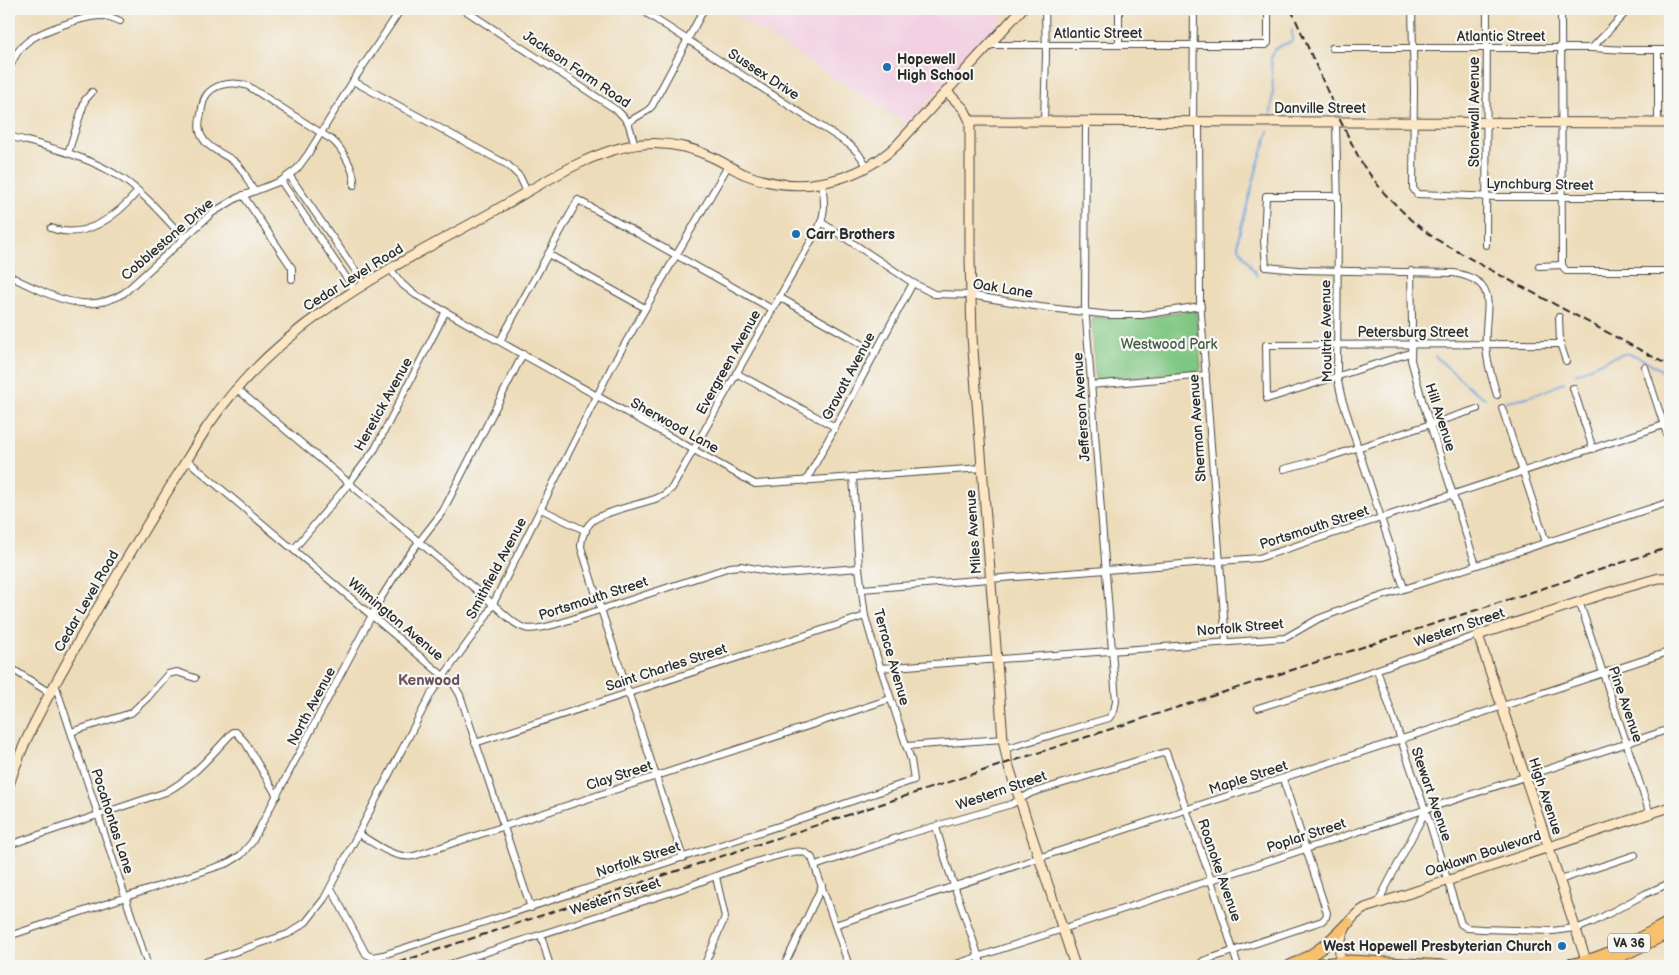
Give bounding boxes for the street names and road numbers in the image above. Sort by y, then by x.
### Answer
street label: Atlantic Street [1054,25,1143,42]
street label: Jackson Farm Road [520,27,634,112]
street label: Atlantic Street [1457,28,1546,45]
street label: Sussex Drive [725,45,803,104]
street label: Stonewall Avenue [1466,57,1483,167]
street label: Danville Street [1274,100,1367,117]
street label: Lynchburg Street [1486,175,1595,194]
street label: Cobblestone Drive [118,195,217,284]
street label: Cedar Level Road [300,240,406,315]
street label: Oak Lane [972,275,1034,302]
street label: Moultrie Avenue [1317,280,1336,382]
street label: Evergreen Avenue [693,307,764,418]
street label: Petersburg Street [1357,324,1469,341]
street label: Gravatt Avenue [818,329,879,423]
street label: Jefferson Avenue [1069,352,1094,462]
street label: Heretick Avenue [351,355,416,454]
street label: Sherman Avenue [1185,374,1210,482]
street label: Hill Avenue [1422,381,1460,453]
street label: Sherwood Lane [628,394,722,457]
street label: Miles Avenue [962,489,985,575]
street label: Portsmouth Street [1257,502,1371,553]
street label: Smithfield Avenue [463,515,530,622]
street label: Cedar Level Road [50,547,122,655]
street label: Portsmouth Street [536,573,650,624]
street label: Wilmington Avenue [344,574,447,664]
street label: Western Street [1412,604,1507,651]
street label: Terrace Avenue [870,607,913,707]
street label: Norfolk Street [1196,615,1285,640]
street label: Saint Charles Street [603,640,730,695]
street label: North Avenue [284,664,339,748]
street label: Pine Avenue [1605,664,1646,744]
street label: Stewart Avenue [1408,745,1456,843]
street label: High Avenue [1525,755,1566,837]
street label: Clay Street [584,757,655,794]
street label: Maple Street [1207,757,1290,798]
street label: Pocahontas Lane [88,766,138,876]
street label: Western Street [954,767,1049,814]
street label: Poplar Street [1264,814,1349,856]
street label: Roanoke Avenue [1194,817,1245,924]
street label: Oaklawn Boulevard [1423,827,1543,880]
street label: Norfolk Street [594,838,683,881]
street label: Western Street [568,874,663,919]
road number: VA 36 [1608,934,1650,952]

